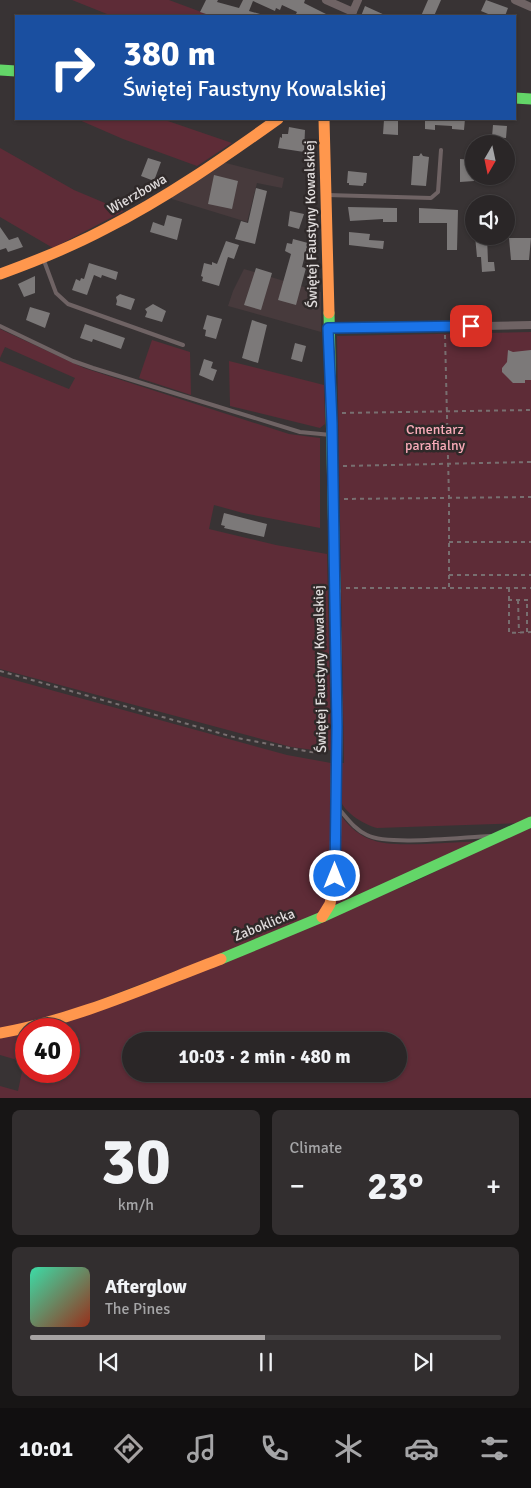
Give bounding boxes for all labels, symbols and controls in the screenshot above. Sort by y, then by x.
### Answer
text: 380 m [123,32,216,75]
icon: right [40,35,105,100]
text: Świętej Faustyny Kowalskiej [123,75,387,102]
north arrow [465,135,515,185]
map controls [465,135,515,245]
street label: Świętej Faustyny Kowalskiej [301,140,321,308]
street label: Wierzbowa [104,170,170,218]
button: sound [465,195,515,245]
pin [450,305,492,347]
icon: arrive [457,312,485,340]
park label: Cmentarz parafialny [405,421,465,454]
street label: Świętej Faustyny Kowalskiej [310,585,330,753]
position arrow [308,849,360,901]
street label: Żaboklicka [231,905,297,945]
speed limit sign: 40 [15,1018,80,1083]
text: 10:03 · 2 min · 480 m [178,1045,351,1069]
text: 30 [101,1122,171,1202]
text: Climate [290,1138,342,1158]
text: 23° [367,1163,423,1210]
text: − [290,1169,305,1203]
text: + [486,1169,501,1203]
text: km/h [118,1195,154,1215]
text: Afterglow [105,1275,187,1299]
text: The Pines [105,1299,170,1319]
icon: previous [95,1348,123,1376]
icon: pause [252,1348,280,1376]
icon: next [409,1348,437,1376]
icon: directions [111,1431,146,1466]
icon: music [184,1431,219,1466]
icon: phone [257,1431,292,1466]
icon: climate [331,1431,366,1466]
icon: car [404,1431,439,1466]
icon: filters [477,1431,512,1466]
text: 10:01 [19,1435,73,1462]

